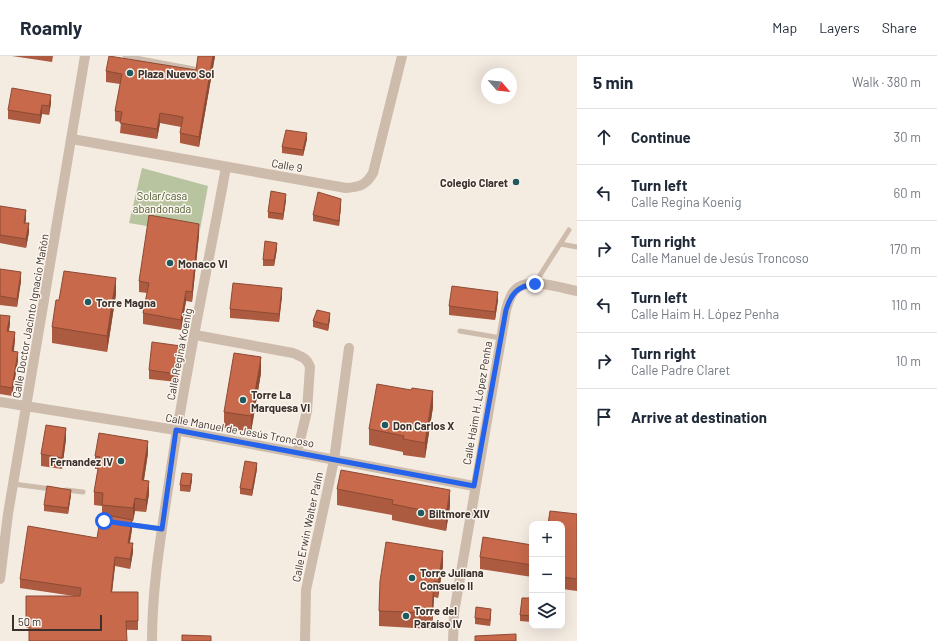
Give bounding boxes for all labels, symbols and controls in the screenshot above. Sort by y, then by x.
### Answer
text: Roamly [20,16,82,39]
text: Map [772,19,797,36]
text: Layers [819,19,860,36]
text: Share [882,19,917,36]
place label: Plaza Nuevo Sol [138,67,214,80]
marker: Plaza Nuevo Sol [125,68,135,78]
north arrow [481,68,517,104]
text: 5 min [593,72,633,92]
text: Walk · 380 m [852,74,921,90]
icon: ahead [593,126,615,148]
text: Continue [631,128,691,146]
text: 30 m [894,129,921,145]
street label: Calle 9 [271,156,304,174]
place label: Colegio Claret [440,176,508,189]
text: Turn left [631,176,687,194]
marker: Colegio Claret [511,177,521,187]
icon: left [593,182,615,204]
text: 60 m [894,185,921,201]
park label: Solar/casa abandonada [133,189,191,215]
text: Calle Regina Koenig [631,194,741,210]
text: Turn right [631,232,696,250]
street label: Calle Doctor Jacinto Ignacio Mañón [9,233,51,399]
icon: right [593,238,615,260]
text: 170 m [890,241,921,257]
text: Calle Manuel de Jesús Troncoso [631,250,809,266]
place label: Monaco VI [178,257,228,270]
marker: Monaco VI [165,258,175,268]
route end [526,275,544,293]
text: Turn left [631,288,687,306]
icon: left [593,294,615,316]
place label: Torre Magna [96,296,156,309]
marker: Torre Magna [83,297,93,307]
text: 110 m [891,297,921,313]
text: Calle Haim H. López Penha [631,306,779,322]
street label: Calle Regina Koenig [164,307,194,401]
street label: Calle Haim H. López Penha [460,340,494,466]
text: Turn right [631,344,696,362]
icon: right [593,350,615,372]
text: 10 m [896,353,921,369]
text: Calle Padre Claret [631,362,730,378]
place label: Torre La Marquesa VI [251,388,310,414]
marker: Torre La Marquesa VI [238,395,248,405]
icon: arrive [593,406,615,428]
text: Arrive at destination [631,408,767,426]
street label: Calle Manuel de Jesús Troncoso [165,411,315,449]
place label: Don Carlos X [393,419,454,432]
marker: Don Carlos X [380,420,390,430]
place label: Fernandez IV [50,455,113,468]
marker: Fernandez IV [116,456,126,466]
street label: Calle Erwin Walter Palm [289,471,325,583]
place label: Biltmore XIV [429,507,490,520]
marker: Biltmore XIV [416,508,426,518]
route start [95,512,113,530]
map controls [529,521,565,629]
button: + [529,521,565,557]
button: − [529,557,565,593]
place label: Torre Juliana Consuelo II [420,566,484,592]
marker: Torre Juliana Consuelo II [407,573,417,583]
button: layers [529,593,565,629]
place label: Torre del Paraíso IV [414,604,463,630]
marker: Torre del Paraíso IV [401,611,411,621]
scale bar [12,613,102,632]
text: 50 m [18,615,41,628]

